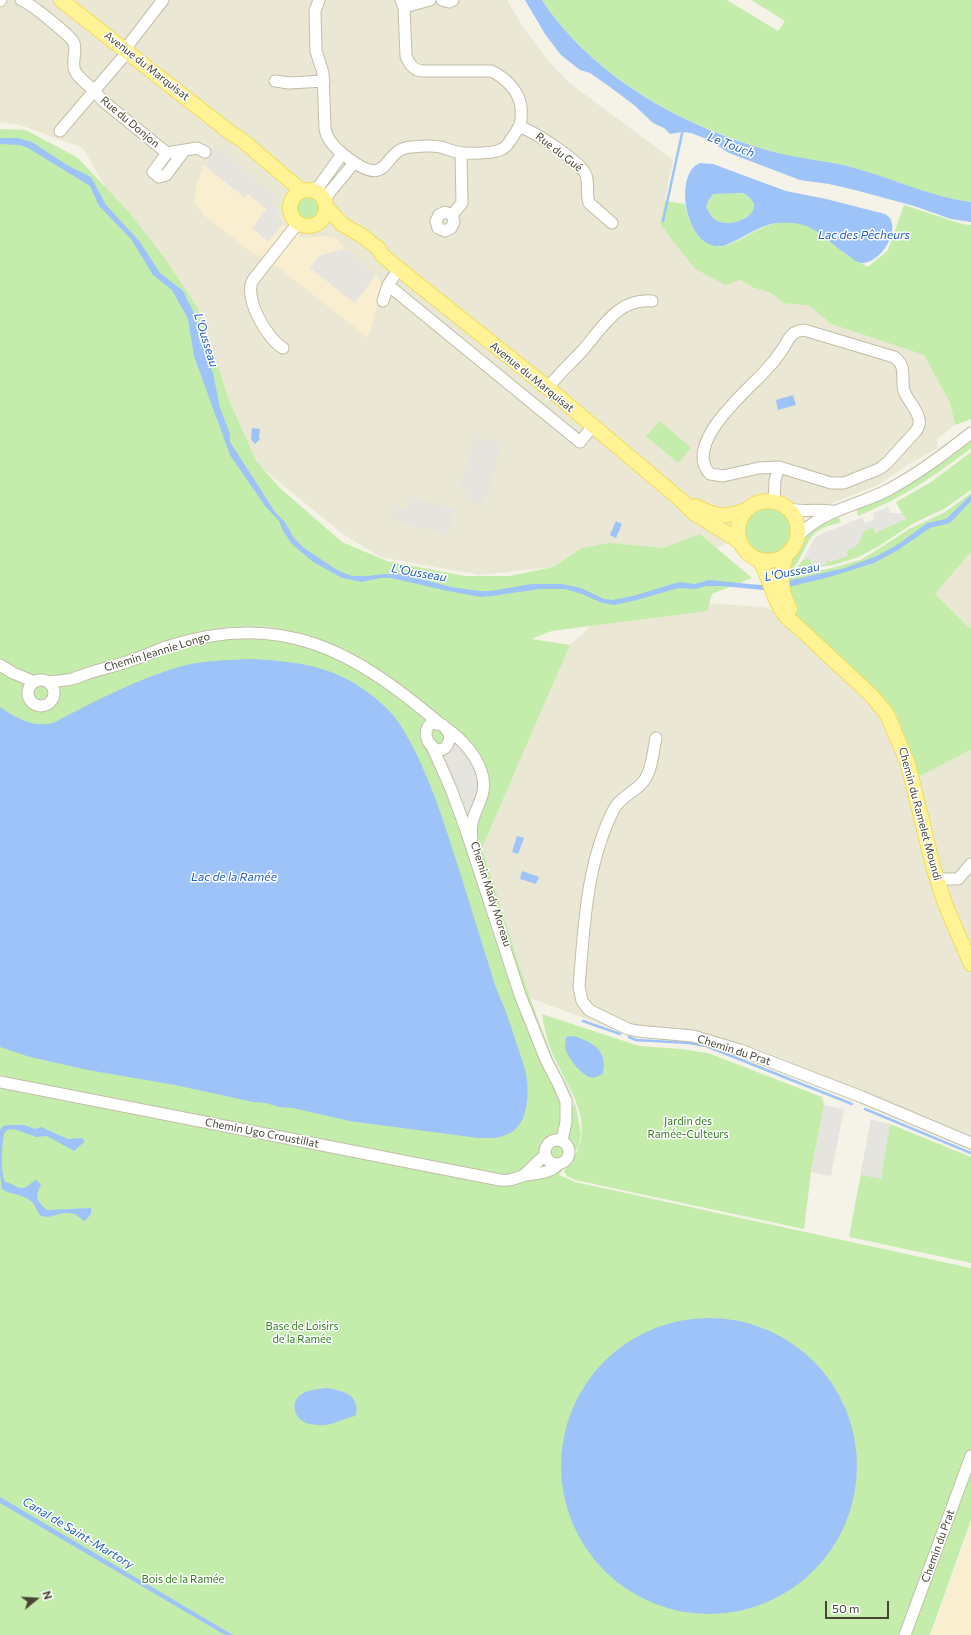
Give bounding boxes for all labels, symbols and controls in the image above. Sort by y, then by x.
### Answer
street label: Avenue du Marquisat [102,29,192,103]
street label: Rue du Donjon [98,94,162,150]
street label: Rue du Gué [533,130,585,174]
water label: Le Touch [706,130,756,160]
water label: Lac des Pêcheurs [818,228,910,242]
water label: L'Ousseau [191,311,221,369]
street label: Avenue du Marquisat [487,339,577,415]
water label: L'Ousseau [763,560,821,584]
water label: L'Ousseau [390,561,448,585]
street label: Chemin Jeannie Longo [102,630,212,674]
street label: Chemin du Ramelet Moundi [896,746,944,882]
street label: Chemin Mady Moreau [468,840,514,948]
water label: Lac de la Ramée [191,870,277,884]
street label: Chemin du Prat [696,1032,772,1068]
park label: Jardin des Ramée-Culteurs [647,1114,729,1140]
street label: Chemin Ugo Croustillat [204,1115,320,1151]
park label: Base de Loisirs de la Ramée [266,1319,338,1345]
water label: Canal de Saint-Martory [20,1494,136,1572]
street label: Chemin du Prat [919,1508,957,1584]
park label: Bois de la Ramée [142,1572,224,1586]
north arrow [16,1579,56,1619]
text: N [40,1589,55,1601]
scale bar [827,1593,891,1619]
text: 50 m [832,1601,860,1615]

